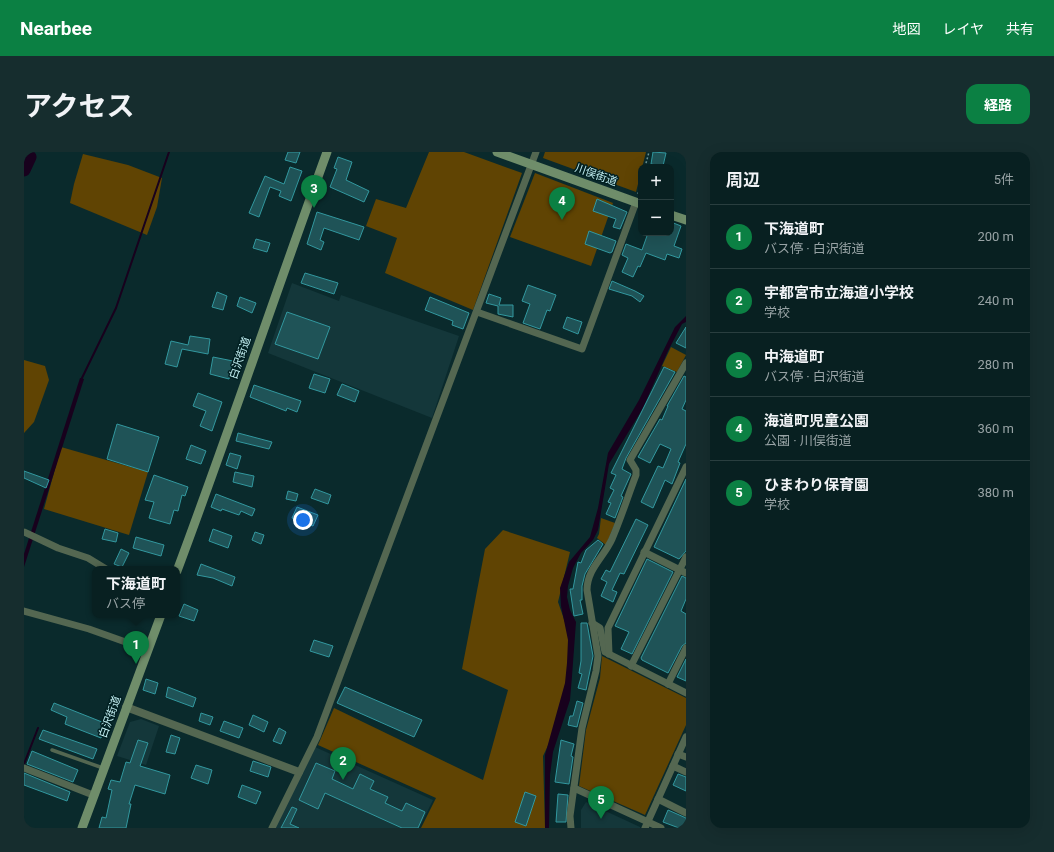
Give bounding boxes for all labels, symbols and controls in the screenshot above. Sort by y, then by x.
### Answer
text: Nearbee [20,17,92,40]
text: 地図 [892,21,920,37]
text: レイヤ [942,21,984,37]
text: 共有 [1006,21,1034,37]
button: 経路 [966,84,1030,124]
text: アクセス [24,90,135,123]
street label: 川俣街道 [573,161,619,189]
map controls [638,164,674,236]
button: + [638,164,674,200]
text: 周辺 [726,170,760,190]
text: 5件 [994,172,1014,187]
pin: 3 [301,175,327,208]
pin: 4 [549,187,575,220]
button: − [638,200,674,236]
text: 下海道町 [764,220,824,238]
text: 1 [735,229,743,244]
text: 200 m [977,229,1014,244]
text: バス停 · 白沢街道 [764,241,865,256]
text: 宇都宮市立海道小学校 [764,284,914,302]
text: 2 [735,293,743,308]
text: 240 m [977,293,1014,308]
text: 学校 [764,305,790,320]
street label: 白沢街道 [227,335,253,381]
text: 中海道町 [764,348,824,366]
text: 3 [735,357,743,372]
text: 280 m [977,357,1014,372]
text: バス停 · 白沢街道 [764,369,865,384]
text: 海道町児童公園 [764,412,869,430]
text: 4 [735,421,743,436]
text: 360 m [977,421,1014,436]
text: 公園 · 川俣街道 [764,433,852,448]
text: ひまわり保育園 [764,476,869,494]
text: 5 [735,485,743,500]
text: 380 m [977,485,1014,500]
text: 学校 [764,497,790,512]
your location [293,510,313,530]
popup [92,566,180,618]
text: 下海道町 [106,575,166,593]
text: バス停 [106,596,145,611]
pin: 1 [123,631,149,664]
street label: 白沢街道 [96,694,124,740]
pin: 2 [330,747,356,780]
pin: 5 [588,786,614,819]

